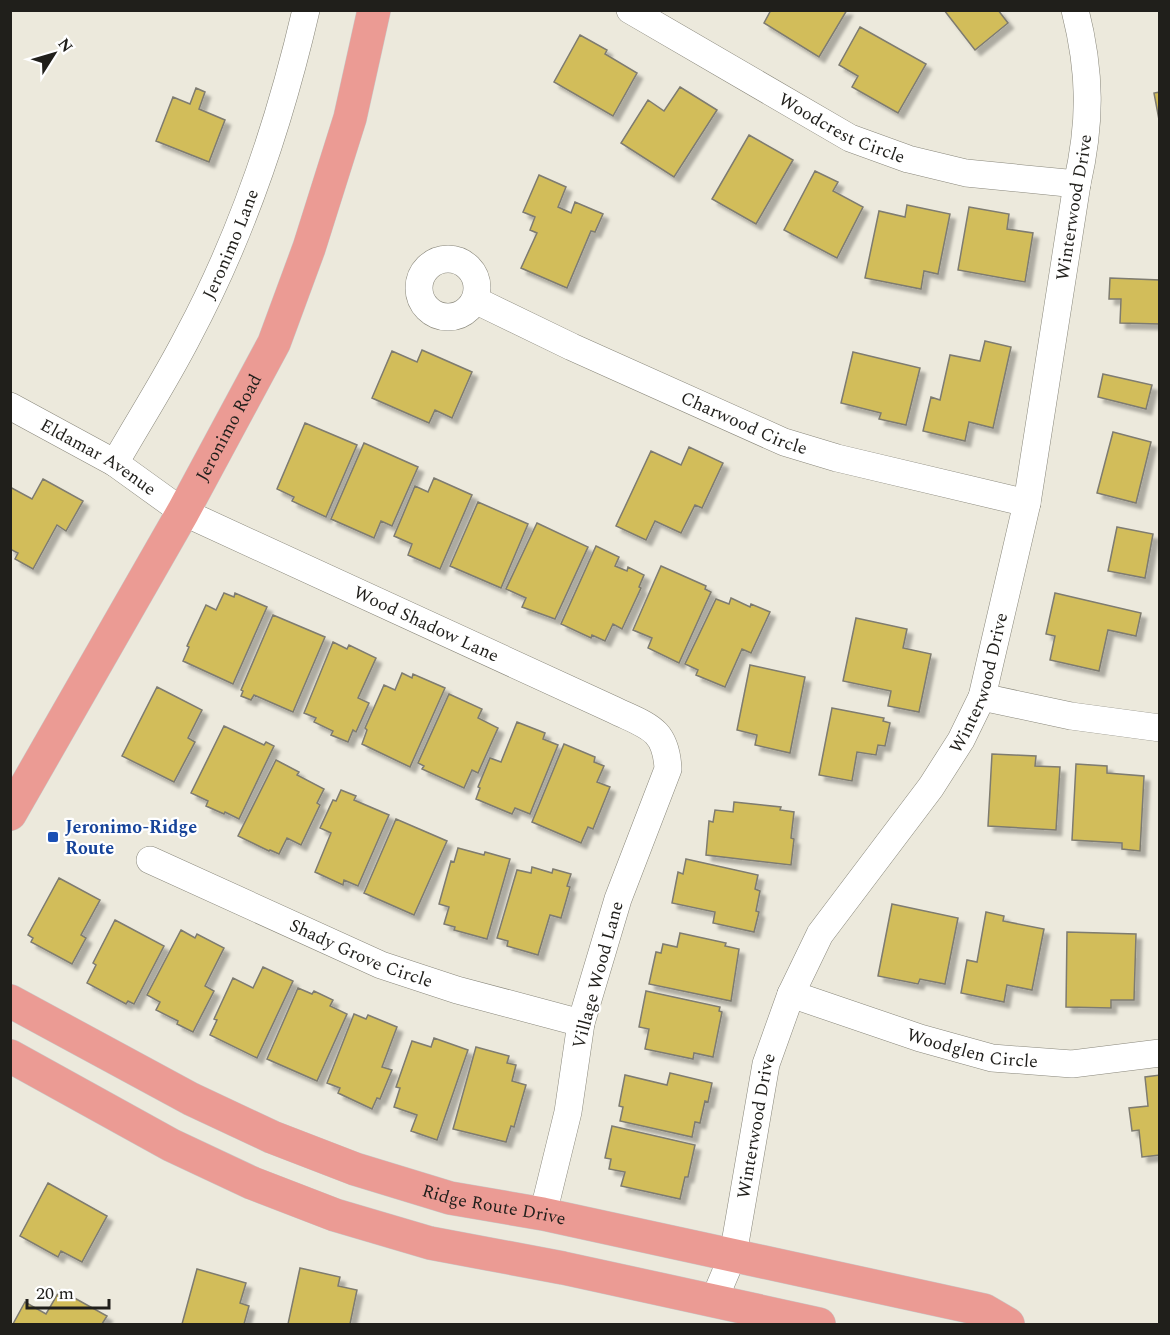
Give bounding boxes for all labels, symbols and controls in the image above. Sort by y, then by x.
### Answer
north arrow [24,24,84,84]
text: N [52,33,79,58]
street label: Woodcrest Circle [773,86,909,170]
street label: Winterwood Drive [1049,133,1099,282]
street label: Jeronimo Lane [195,185,266,304]
street label: Jeronimo Road [188,369,269,486]
street label: Charwood Circle [676,384,811,462]
street label: Eldamar Avenue [36,411,162,502]
street label: Wood Shadow Lane [349,579,503,669]
street label: Winterwood Drive [942,610,1015,759]
place label: Jeronimo-Ridge Route [65,814,197,862]
marker: Jeronimo-Ridge Route [46,830,60,844]
street label: Village Wood Lane [565,898,631,1052]
street label: Shady Grove Circle [285,912,436,995]
street label: Woodglen Circle [903,1021,1039,1075]
street label: Winterwood Drive [729,1049,782,1201]
street label: Ridge Route Drive [419,1177,568,1232]
scale bar [27,1272,110,1310]
text: 20 m [36,1280,74,1307]

